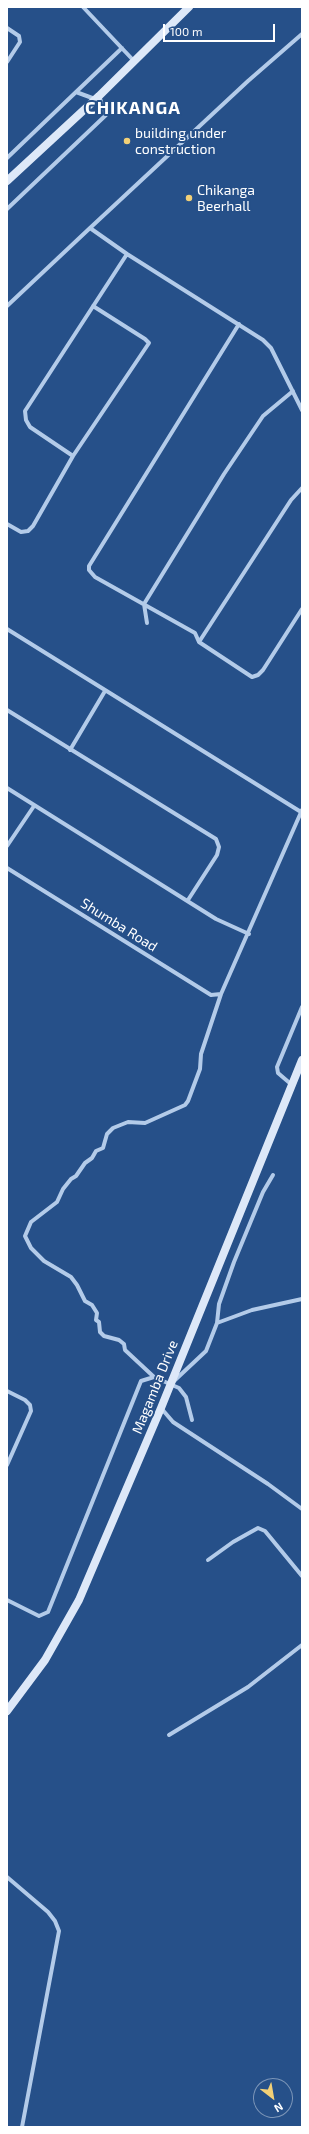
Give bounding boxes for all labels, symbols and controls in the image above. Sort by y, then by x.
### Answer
scale bar [165,16,277,42]
text: 100 m [170,24,202,38]
district label: CHIKANGA [85,97,181,119]
place label: building under construction [135,125,226,158]
marker: building under construction [122,136,132,146]
place label: Chikanga Beerhall [197,182,255,214]
marker: Chikanga Beerhall [184,193,194,203]
street label: Shumba Road [78,895,160,955]
street label: Magamba Drive [129,1338,181,1436]
north arrow [253,2078,293,2118]
text: N [272,2100,286,2115]

